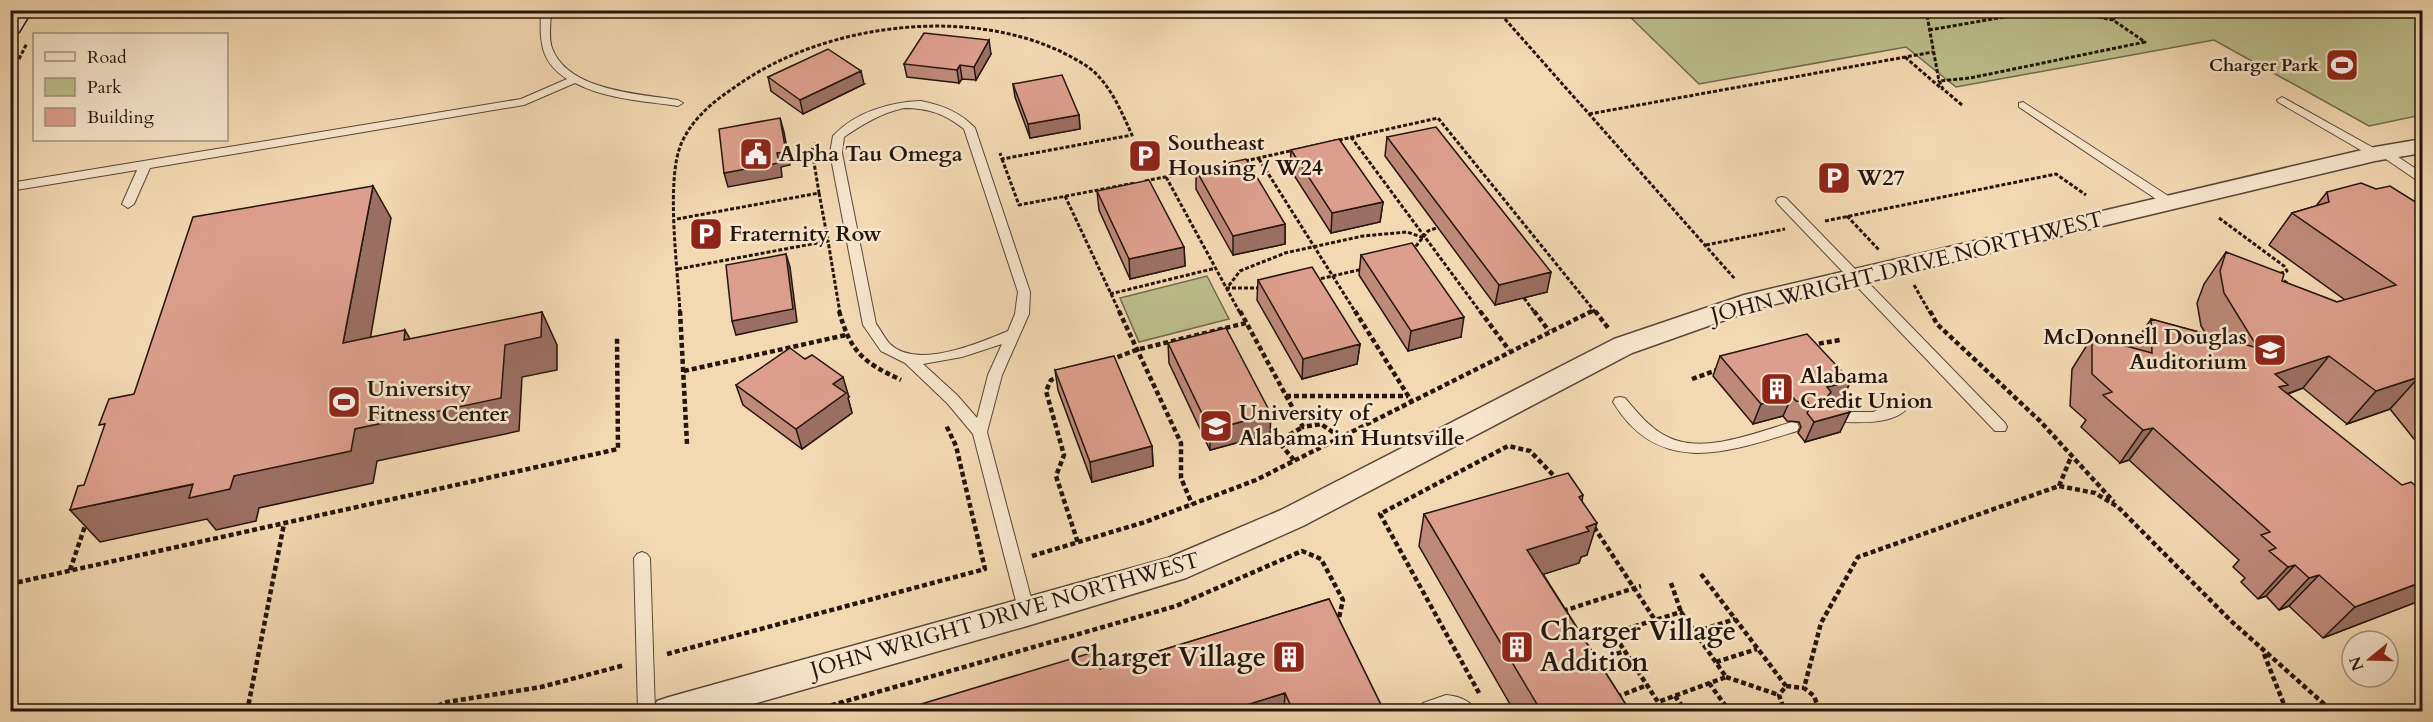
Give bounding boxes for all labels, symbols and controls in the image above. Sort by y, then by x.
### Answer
legend [33,33,228,141]
text: Road [87,45,127,70]
sports icon: Charger Park [2324,47,2360,83]
place label: Charger Park [2209,53,2320,78]
text: Park [87,75,122,100]
text: Building [87,105,155,130]
place label: Southeast Housing / W24 [1168,128,1323,183]
public building icon: Alpha Tau Omega [738,136,774,172]
parking icon: Southeast Housing / W24 [1127,138,1163,174]
place label: Alpha Tau Omega [779,139,963,169]
parking icon: W27 [1816,160,1852,196]
place label: W27 [1856,163,1905,193]
street label: JOHN WRIGHT DRIVE NORTHWEST [1705,204,2106,331]
parking icon: Fraternity Row [688,216,724,252]
place label: Fraternity Row [729,219,882,249]
place label: McDonnell Douglas Auditorium [2043,322,2248,377]
school or university icon: McDonnell Douglas Auditorium [2252,332,2288,368]
place label: Alabama Credit Union [1800,361,1933,416]
building icon: Alabama Credit Union [1759,371,1795,407]
place label: University Fitness Center [367,374,508,429]
sports icon: University Fitness Center [326,384,362,420]
place label: University of Alabama in Huntsville [1239,398,1465,453]
school or university icon: University of Alabama in Huntsville [1198,408,1234,444]
street label: JOHN WRIGHT DRIVE NORTHWEST [804,545,1203,686]
place label: Charger Village Addition [1540,613,1736,681]
building icon: Charger Village Addition [1499,629,1535,665]
north arrow [2340,629,2400,689]
place label: Charger Village [1070,639,1266,676]
building icon: Charger Village [1271,639,1307,675]
text: N [2344,653,2369,674]

